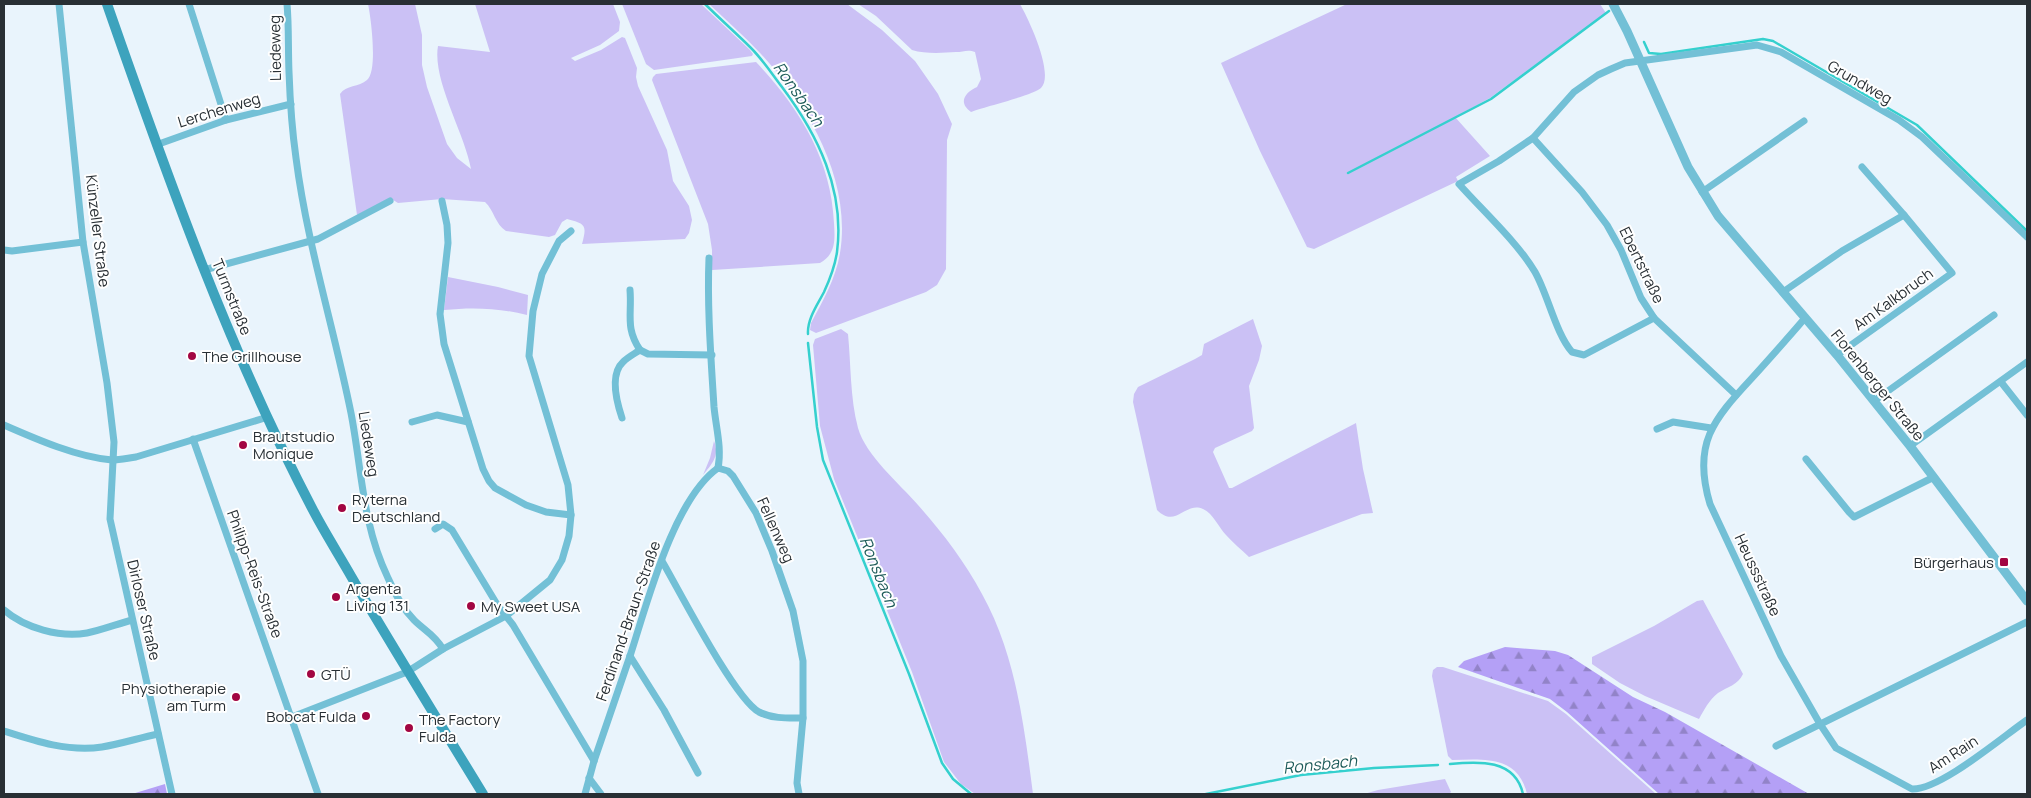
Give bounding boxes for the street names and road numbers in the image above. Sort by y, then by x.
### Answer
street label: Liedeweg [264,15,286,81]
street label: Grundweg [1824,55,1896,109]
street label: Lerchenweg [175,88,263,132]
street label: Künzeller Straße [81,174,115,289]
street label: Ebertstraße [1614,223,1670,307]
street label: Turmstraße [207,256,257,338]
street label: Am Kalkbruch [1849,263,1937,335]
street label: Florenberger Straße [1826,325,1930,445]
street label: Liedeweg [353,410,385,478]
street label: Fellenweg [752,494,800,566]
street label: Philipp-Reis-Straße [222,507,288,641]
street label: Heussstraße [1730,530,1786,620]
street label: Ferdinand-Braun-Straße [591,538,665,704]
street label: Dirloser Straße [122,558,166,663]
street label: Am Rain [1924,730,1982,778]

